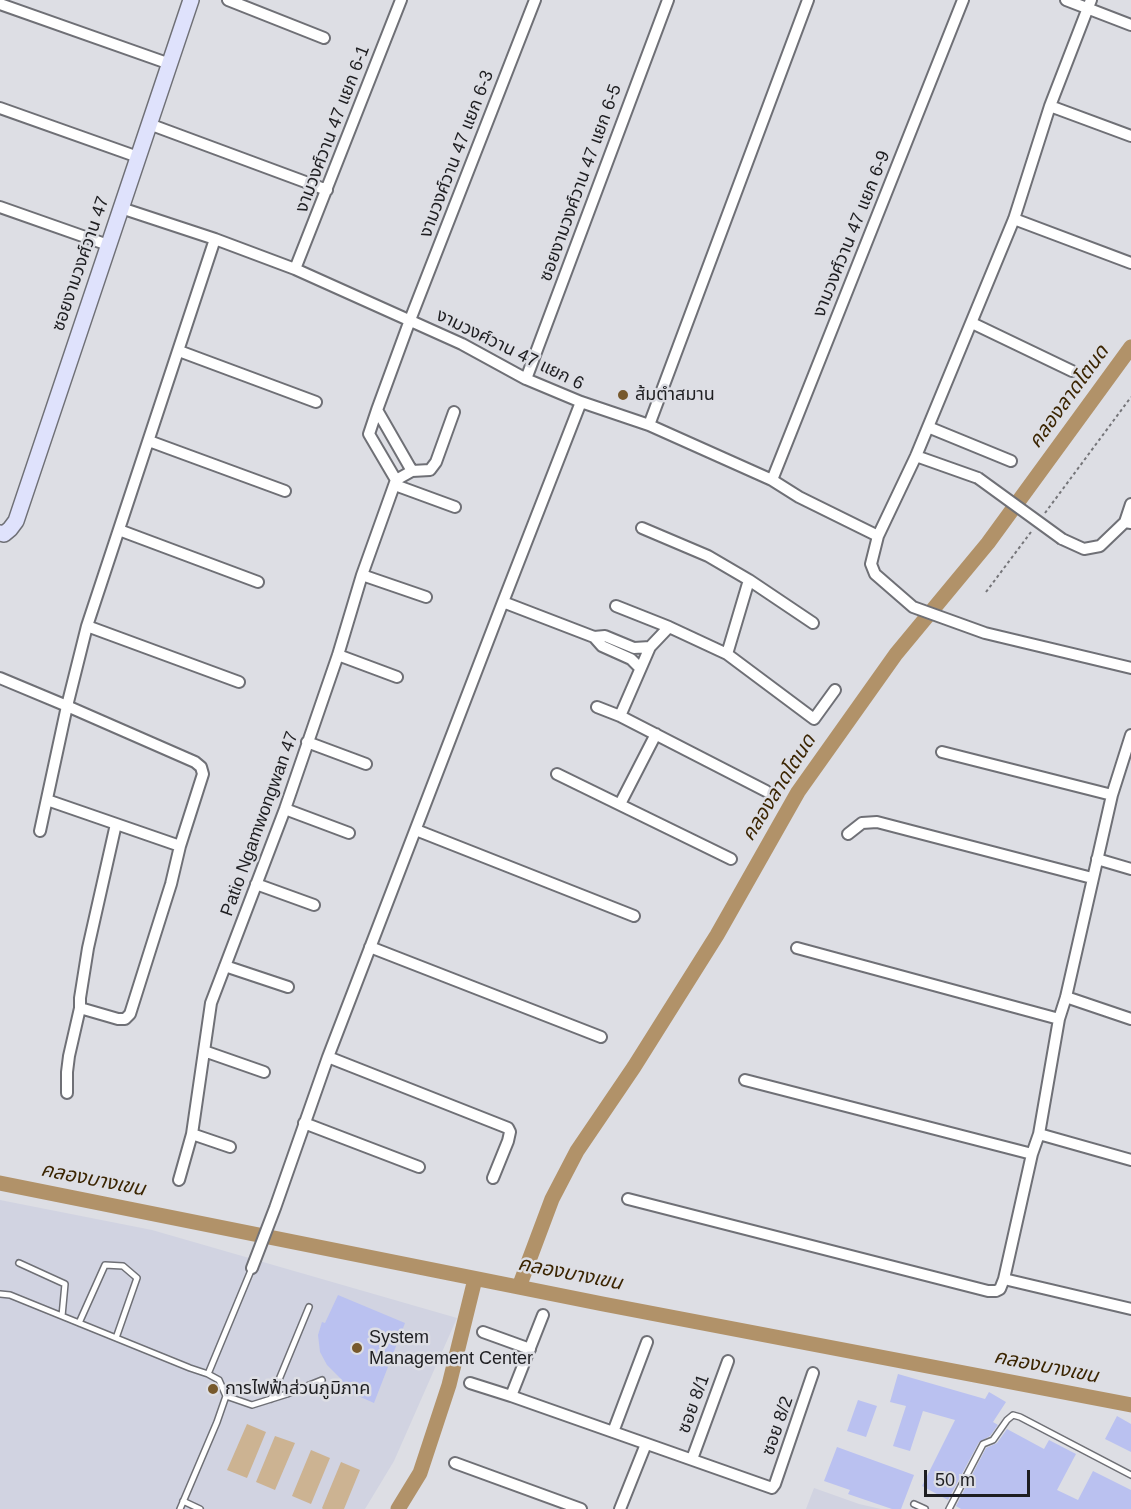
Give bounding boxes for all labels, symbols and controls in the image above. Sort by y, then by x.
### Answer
street label: งามวงศ์วาน 47 แยก 6-1 [291,42,375,216]
street label: งามวงศ์วาน 47 แยก 6-3 [415,67,499,241]
street label: ซอยงามวงศ์วาน 47 แยก 6-5 [535,81,627,285]
street label: งามวงศ์วาน 47 แยก 6-9 [809,148,895,320]
street label: ซอยงามวงศ์วาน 47 [48,194,114,334]
street label: งามวงศ์วาน 47 แยก 6 [433,305,587,395]
water label: คลองลาดโตนด [1024,341,1114,453]
place label: ส้มตำสมาน [635,384,715,406]
marker: ส้มตำสมาน [616,388,630,402]
street label: Patio Ngamwongwan 47 [216,729,304,919]
water label: คลองลาดโตนด [737,730,821,846]
water label: คลองบางเขน [39,1158,147,1202]
water label: คลองบางเขน [516,1252,624,1296]
place label: System Management Center [369,1327,533,1370]
marker: System Management Center [350,1341,364,1355]
water label: คลองบางเขน [992,1345,1100,1389]
street label: ซอย 8/1 [673,1372,715,1436]
place label: การไฟฟ้าส่วนภูมิภาค [225,1378,370,1400]
marker: การไฟฟ้าส่วนภูมิภาค [206,1382,220,1396]
street label: ซอย 8/2 [758,1394,798,1458]
scale bar [927,1458,1034,1496]
text: 50 m [935,1470,975,1490]

